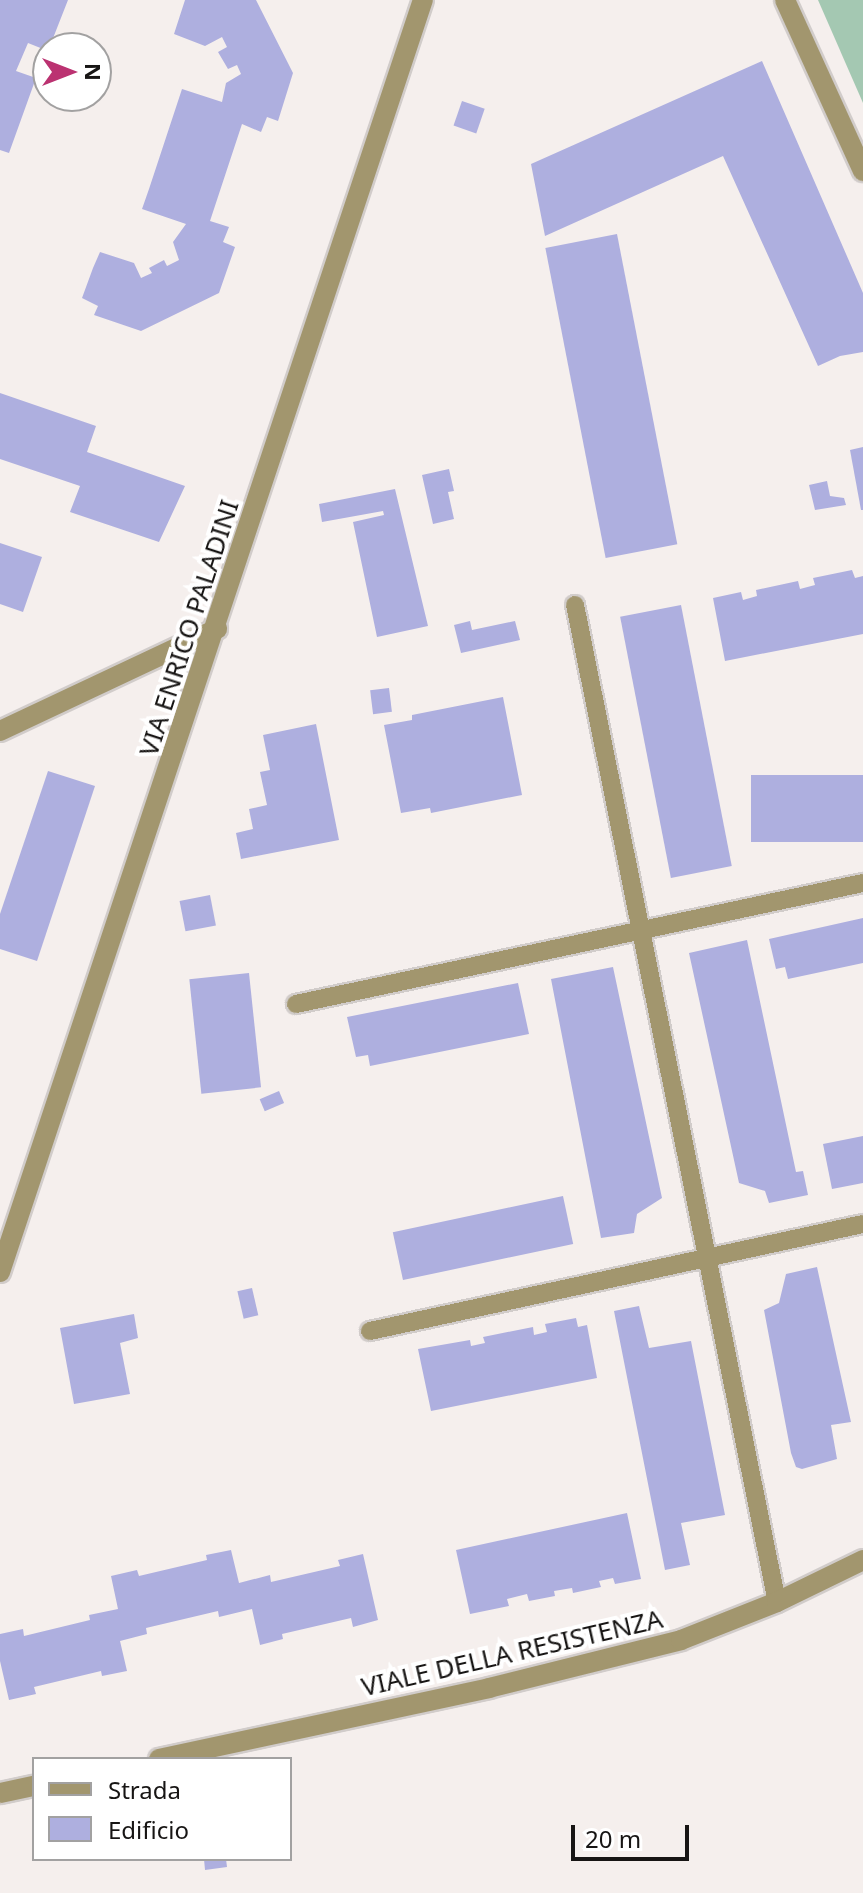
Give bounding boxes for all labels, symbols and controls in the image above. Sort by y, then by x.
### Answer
north arrow [32,32,112,112]
text: N [79,63,109,81]
street label: VIA ENRICO PALADINI [133,496,245,760]
street label: VIALE DELLA RESISTENZA [358,1603,666,1703]
legend [32,1757,292,1861]
text: Strada [108,1773,181,1806]
scale bar [575,1809,693,1859]
text: Edificio [108,1813,189,1846]
text: 20 m [585,1822,641,1855]

